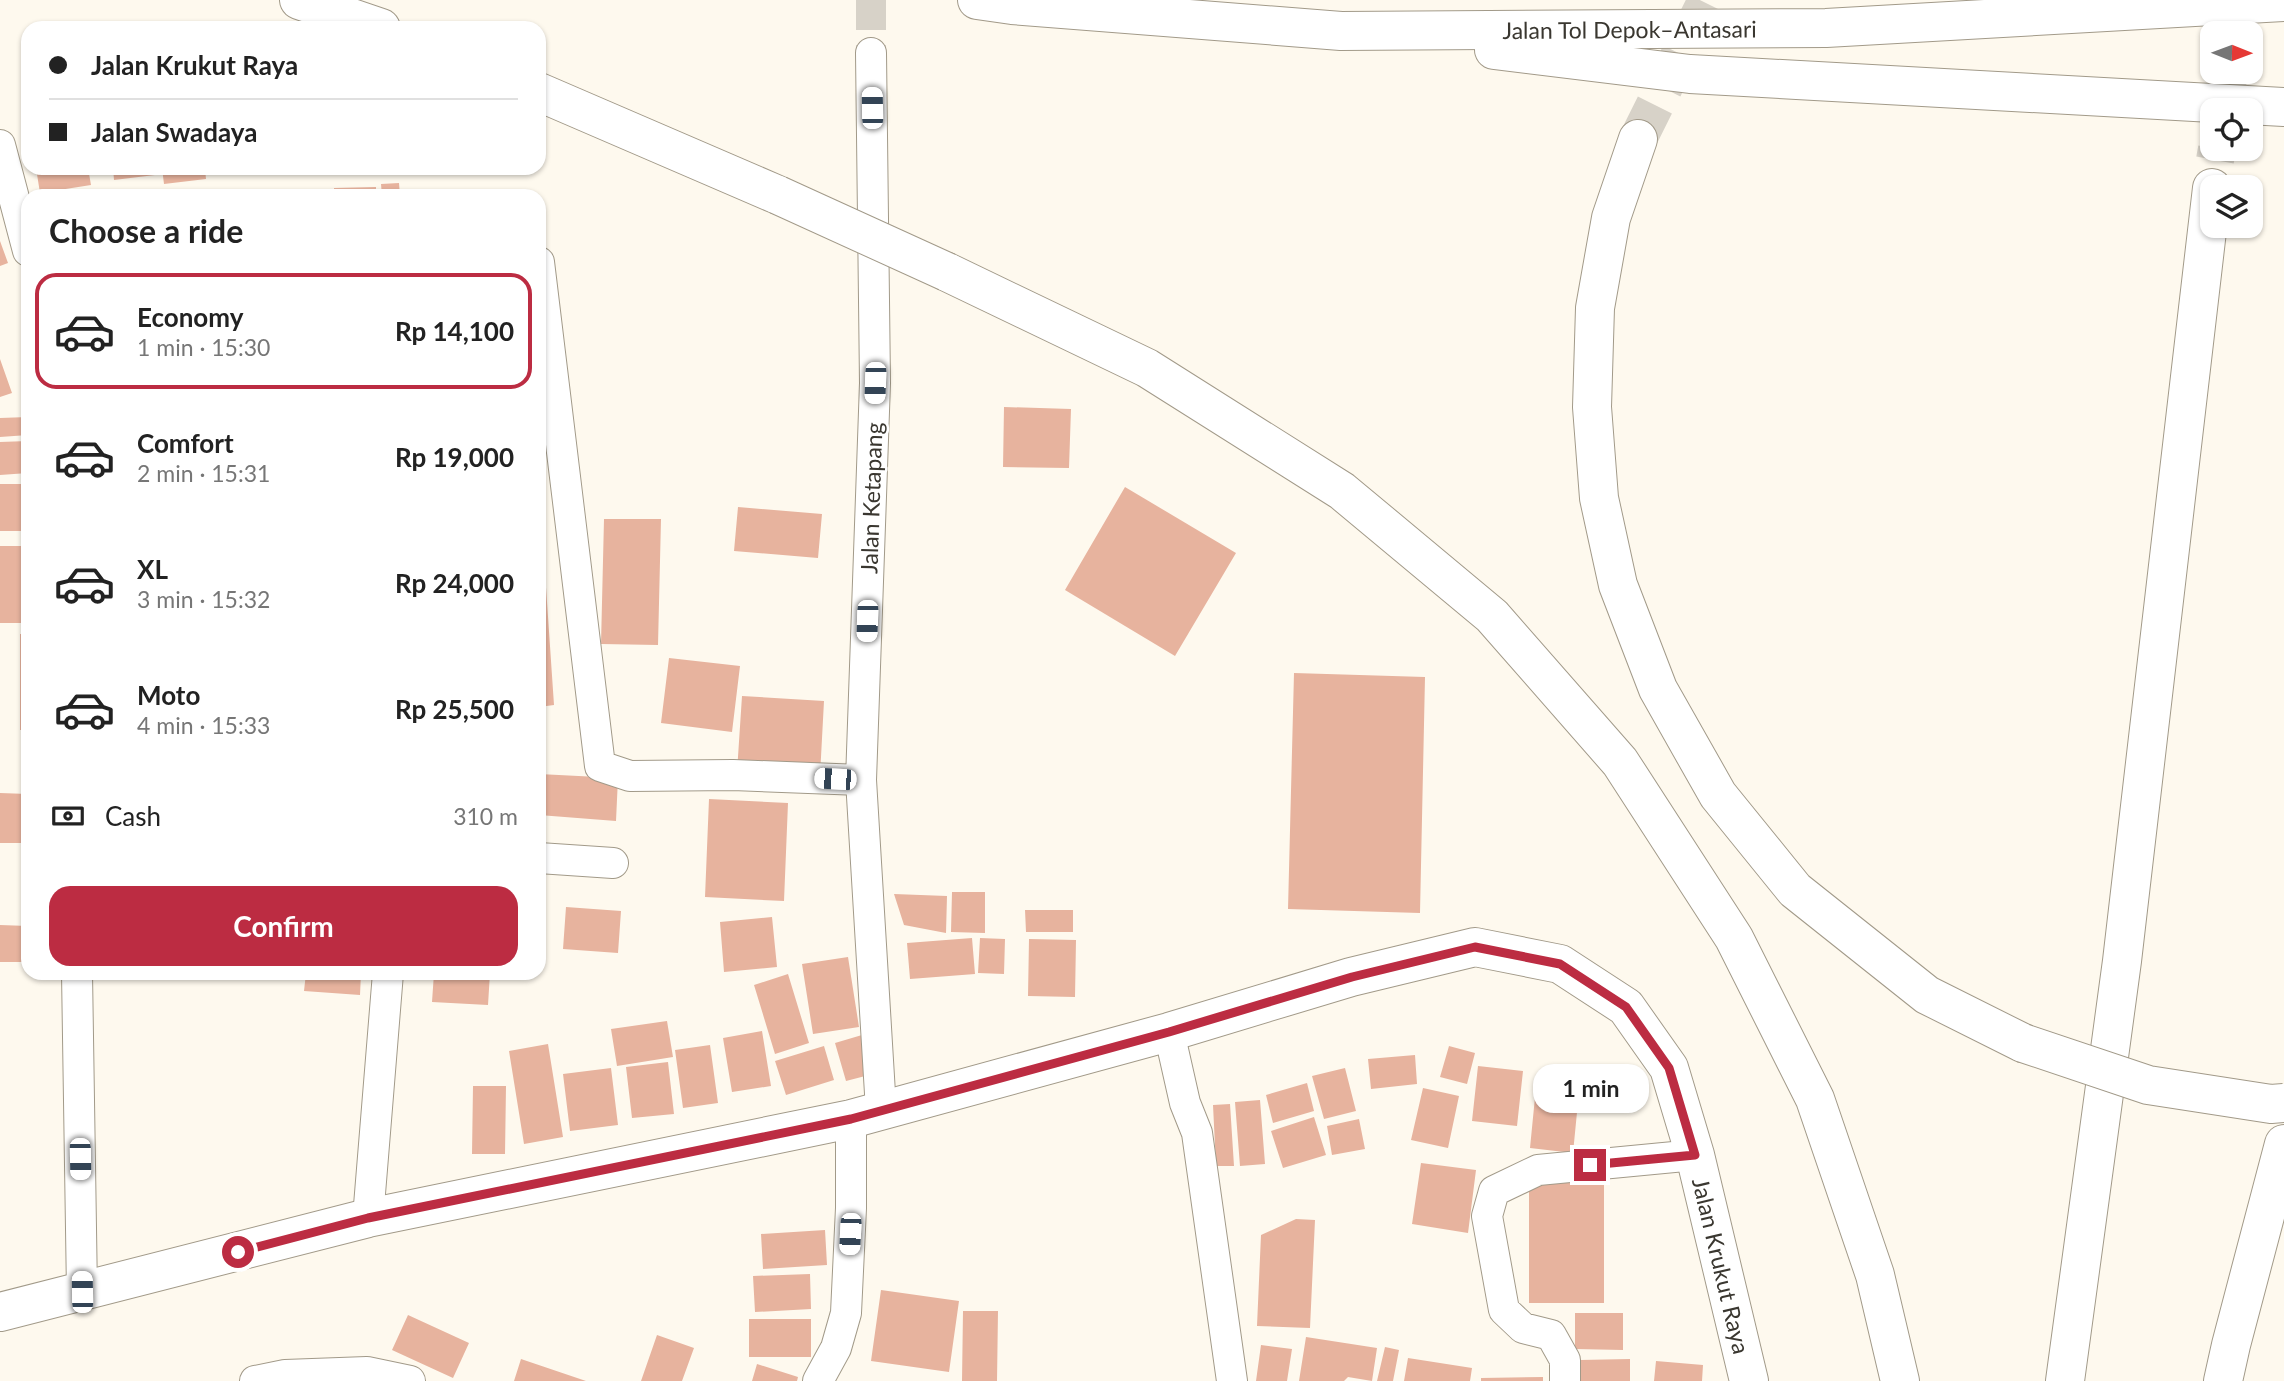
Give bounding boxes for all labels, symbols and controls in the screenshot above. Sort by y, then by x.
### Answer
street label: Jalan Tol Depok–Antasari [1502,14,1757,44]
north arrow [2200,21,2263,84]
map controls [2200,21,2263,238]
text: Jalan Krukut Raya [91,49,298,81]
car [862,87,883,129]
button: locate [2200,98,2263,161]
text: Jalan Swadaya [91,116,257,148]
button: layers [2200,175,2263,238]
text: Choose a ride [49,211,243,250]
icon: car [53,300,116,363]
text: Economy [137,301,243,333]
text: Rp 14,100 [395,315,514,347]
text: 1 min · 15:30 [137,333,270,361]
car [864,362,887,404]
street label: Jalan Ketapang [854,422,888,574]
icon: car [53,426,116,489]
text: Comfort [137,427,234,459]
text: Rp 19,000 [395,441,514,473]
text: 2 min · 15:31 [137,459,270,487]
icon: car [53,552,116,615]
text: XL [137,553,168,585]
text: Rp 24,000 [395,567,514,599]
text: 3 min · 15:32 [137,585,270,613]
car [856,600,879,642]
icon: car [53,678,116,741]
text: Moto [137,679,200,711]
text: Rp 25,500 [395,693,514,725]
text: 4 min · 15:33 [137,711,270,739]
car [814,767,857,791]
icon: cash [49,797,87,835]
text: Cash [105,800,161,832]
text: 310 m [453,802,518,830]
button: Confirm [49,886,518,966]
callout: 1 min [1532,1064,1648,1112]
text: 1 min [1562,1074,1620,1102]
car [70,1138,91,1180]
route end [1574,1149,1606,1181]
street label: Jalan Krukut Raya [1687,1175,1756,1356]
car [839,1212,862,1256]
route start [222,1236,254,1268]
car [72,1271,93,1313]

